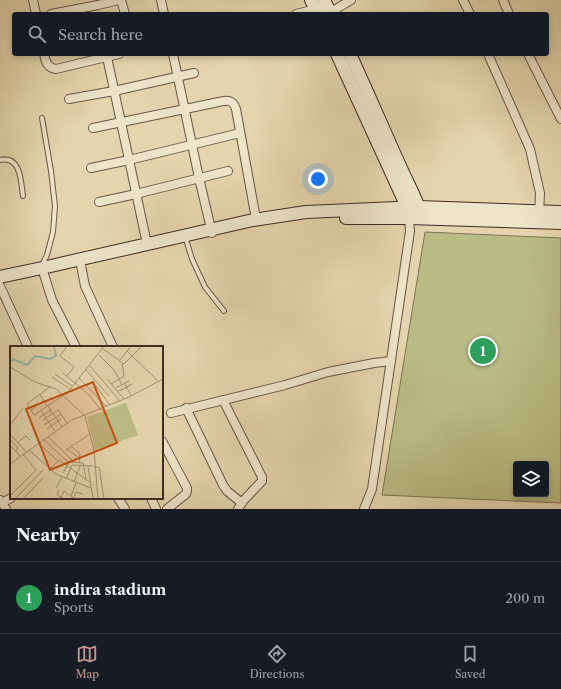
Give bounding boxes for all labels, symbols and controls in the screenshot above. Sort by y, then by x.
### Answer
search box [12,12,549,56]
icon: search [26,23,48,45]
text: Search here [58,25,143,44]
your location [308,169,328,189]
pin: 1 [470,336,496,366]
inset map [10,346,163,499]
map controls [513,461,549,497]
button: layers [513,461,549,497]
text: Nearby [16,525,80,545]
text: indira stadium [54,580,166,599]
text: 1 [26,590,32,606]
text: 200 m [505,590,545,606]
text: Sports [54,599,93,615]
tab: Map [75,643,99,681]
tab: Directions [250,643,304,681]
tab: Saved [455,643,486,681]

